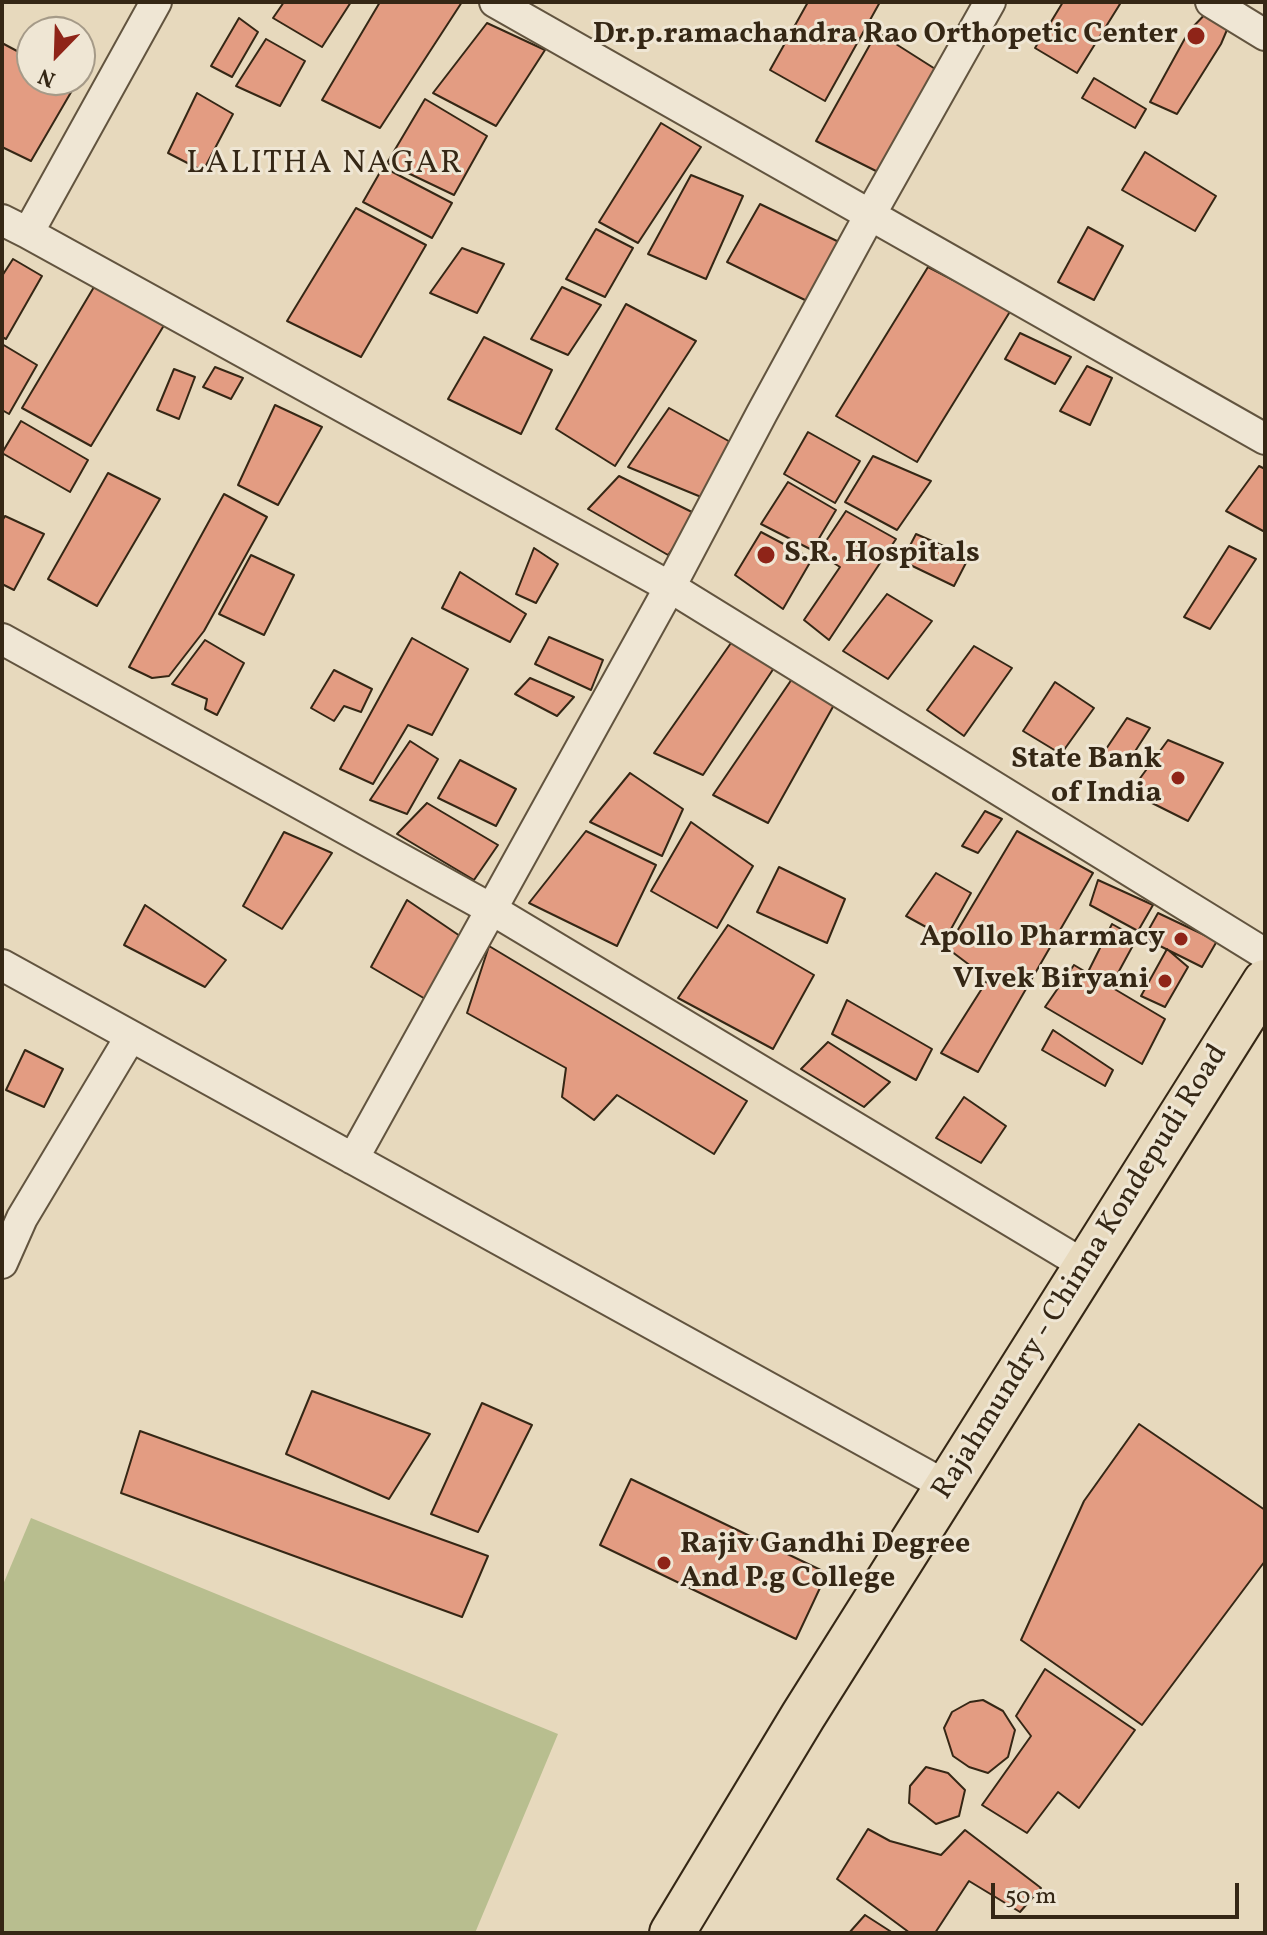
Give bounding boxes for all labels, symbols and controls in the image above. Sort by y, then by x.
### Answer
north arrow [16,16,96,96]
place label: Dr.p.ramachandra Rao Orthopetic Center [593,18,1178,54]
marker: Dr.p.ramachandra Rao Orthopetic Center [1185,25,1207,47]
text: N [34,59,61,94]
district label: LALITHA NAGAR [186,147,464,185]
place label: S.R. Hospitals [784,537,980,573]
marker: S.R. Hospitals [755,544,777,566]
place label: State Bank of India [1011,743,1162,814]
marker: State Bank of India [1169,769,1187,787]
place label: Apollo Pharmacy [920,921,1165,957]
marker: Apollo Pharmacy [1172,930,1190,948]
place label: VIvek Biryani [953,963,1149,999]
marker: VIvek Biryani [1156,972,1174,990]
street label: Rajahmundry - Chinna Kondepudi Road [926,1039,1238,1507]
place label: Rajiv Gandhi Degree And P.g College [680,1528,970,1598]
marker: Rajiv Gandhi Degree And P.g College [655,1554,673,1572]
scale bar [995,1867,1243,1917]
text: 50 m [1005,1880,1057,1914]

